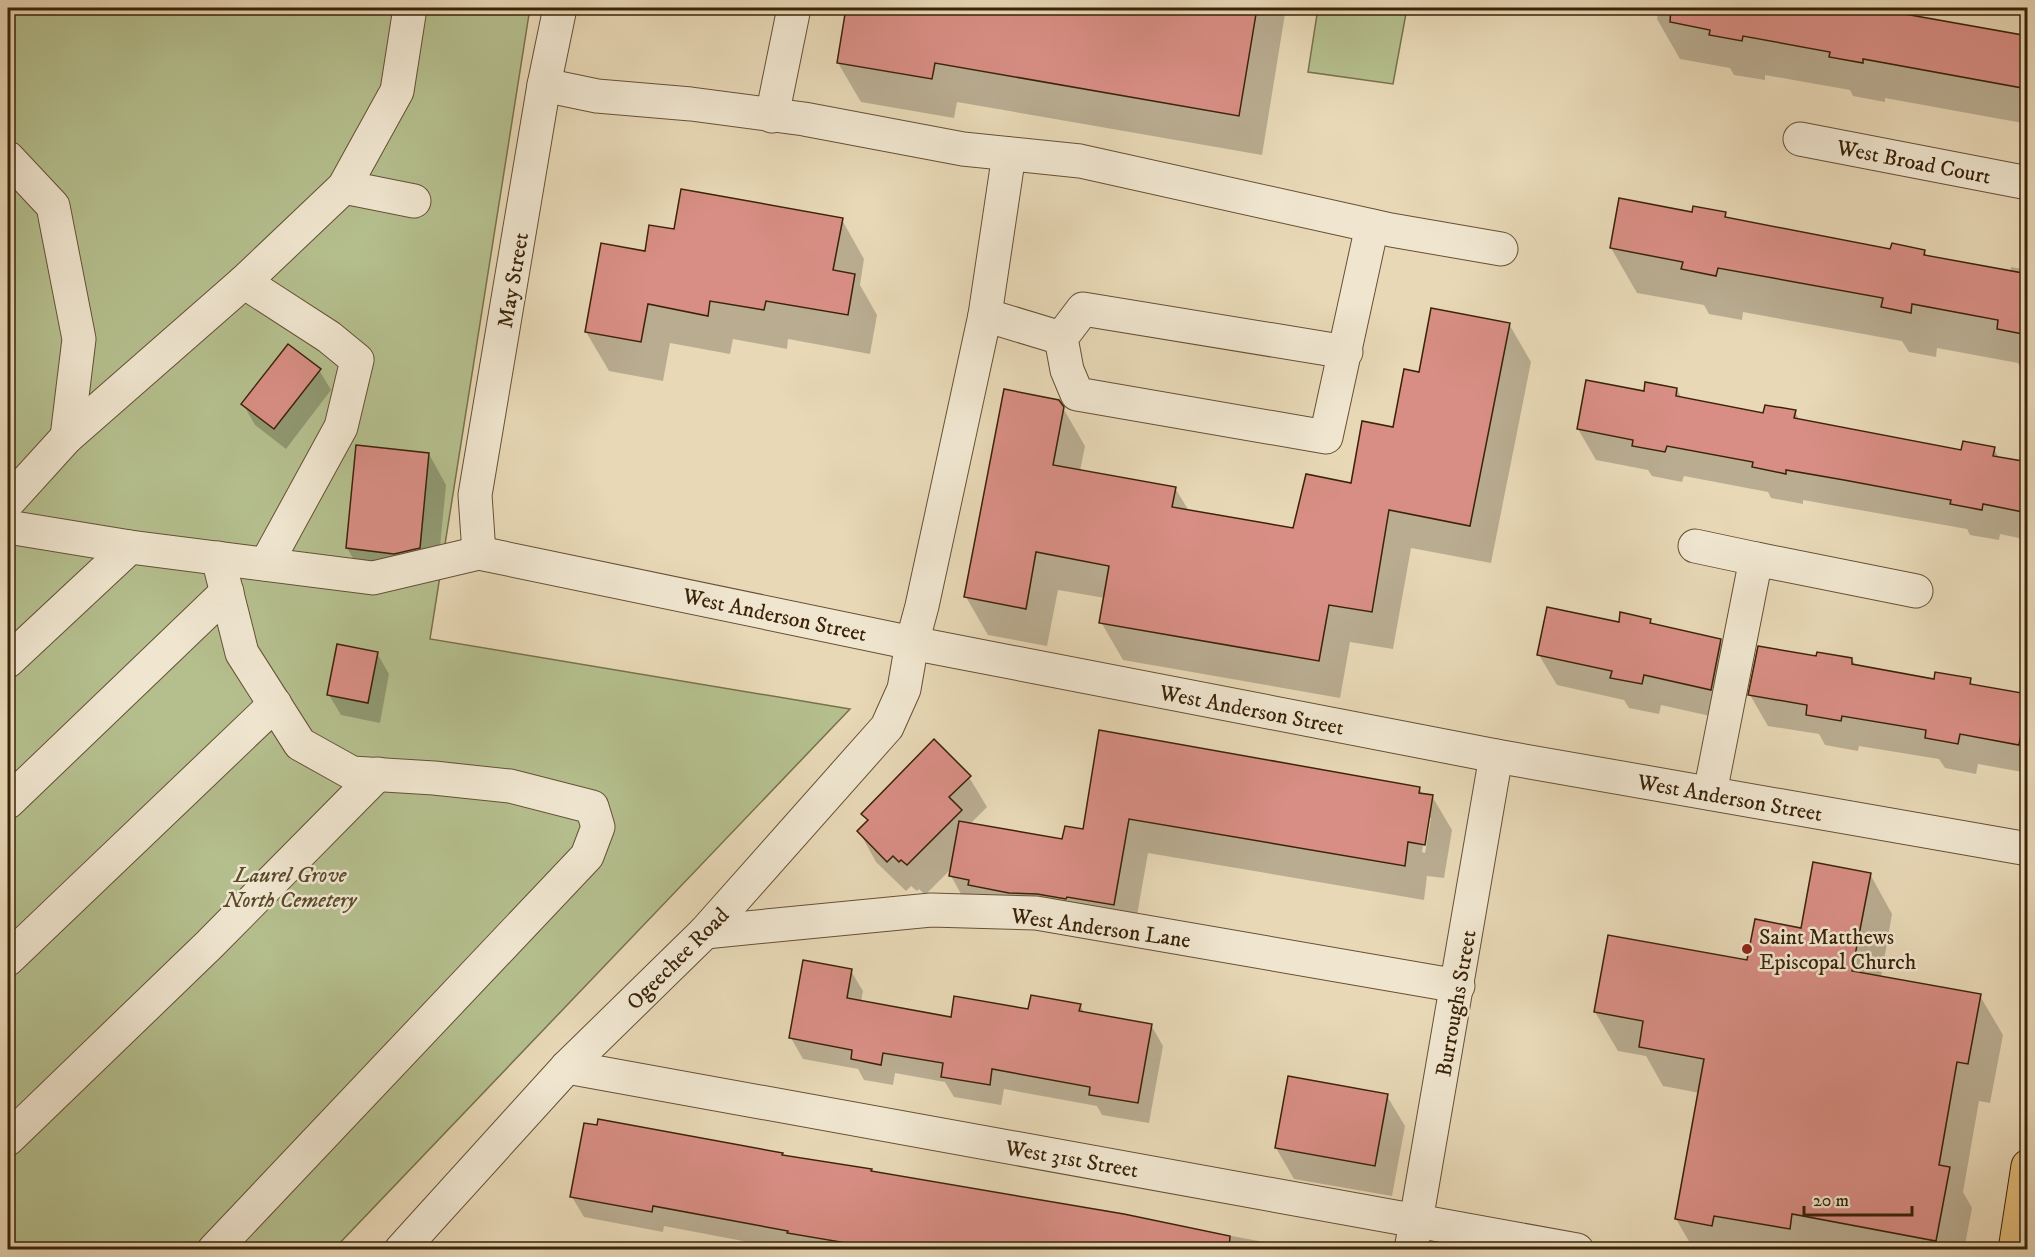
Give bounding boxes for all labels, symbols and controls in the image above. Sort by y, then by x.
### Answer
street label: West Broad Court [1833,134,1993,191]
street label: May Street [492,230,535,330]
street label: West Anderson Street [679,583,869,648]
street label: West Anderson Street [1156,679,1346,742]
street label: West Anderson Street [1634,769,1824,828]
park label: Laurel Grove North Cemetery [222,862,358,914]
street label: Ogeechee Road [621,902,735,1016]
street label: West Anderson Lane [1008,902,1192,954]
place label: Saint Matthews Episcopal Church [1759,924,1917,976]
street label: Burroughs Street [1430,928,1483,1079]
marker: Saint Matthews Episcopal Church [1740,942,1754,956]
street label: West 31st Street [1002,1134,1140,1184]
scale bar [1804,1179,1912,1217]
text: 20 m [1813,1190,1849,1212]

